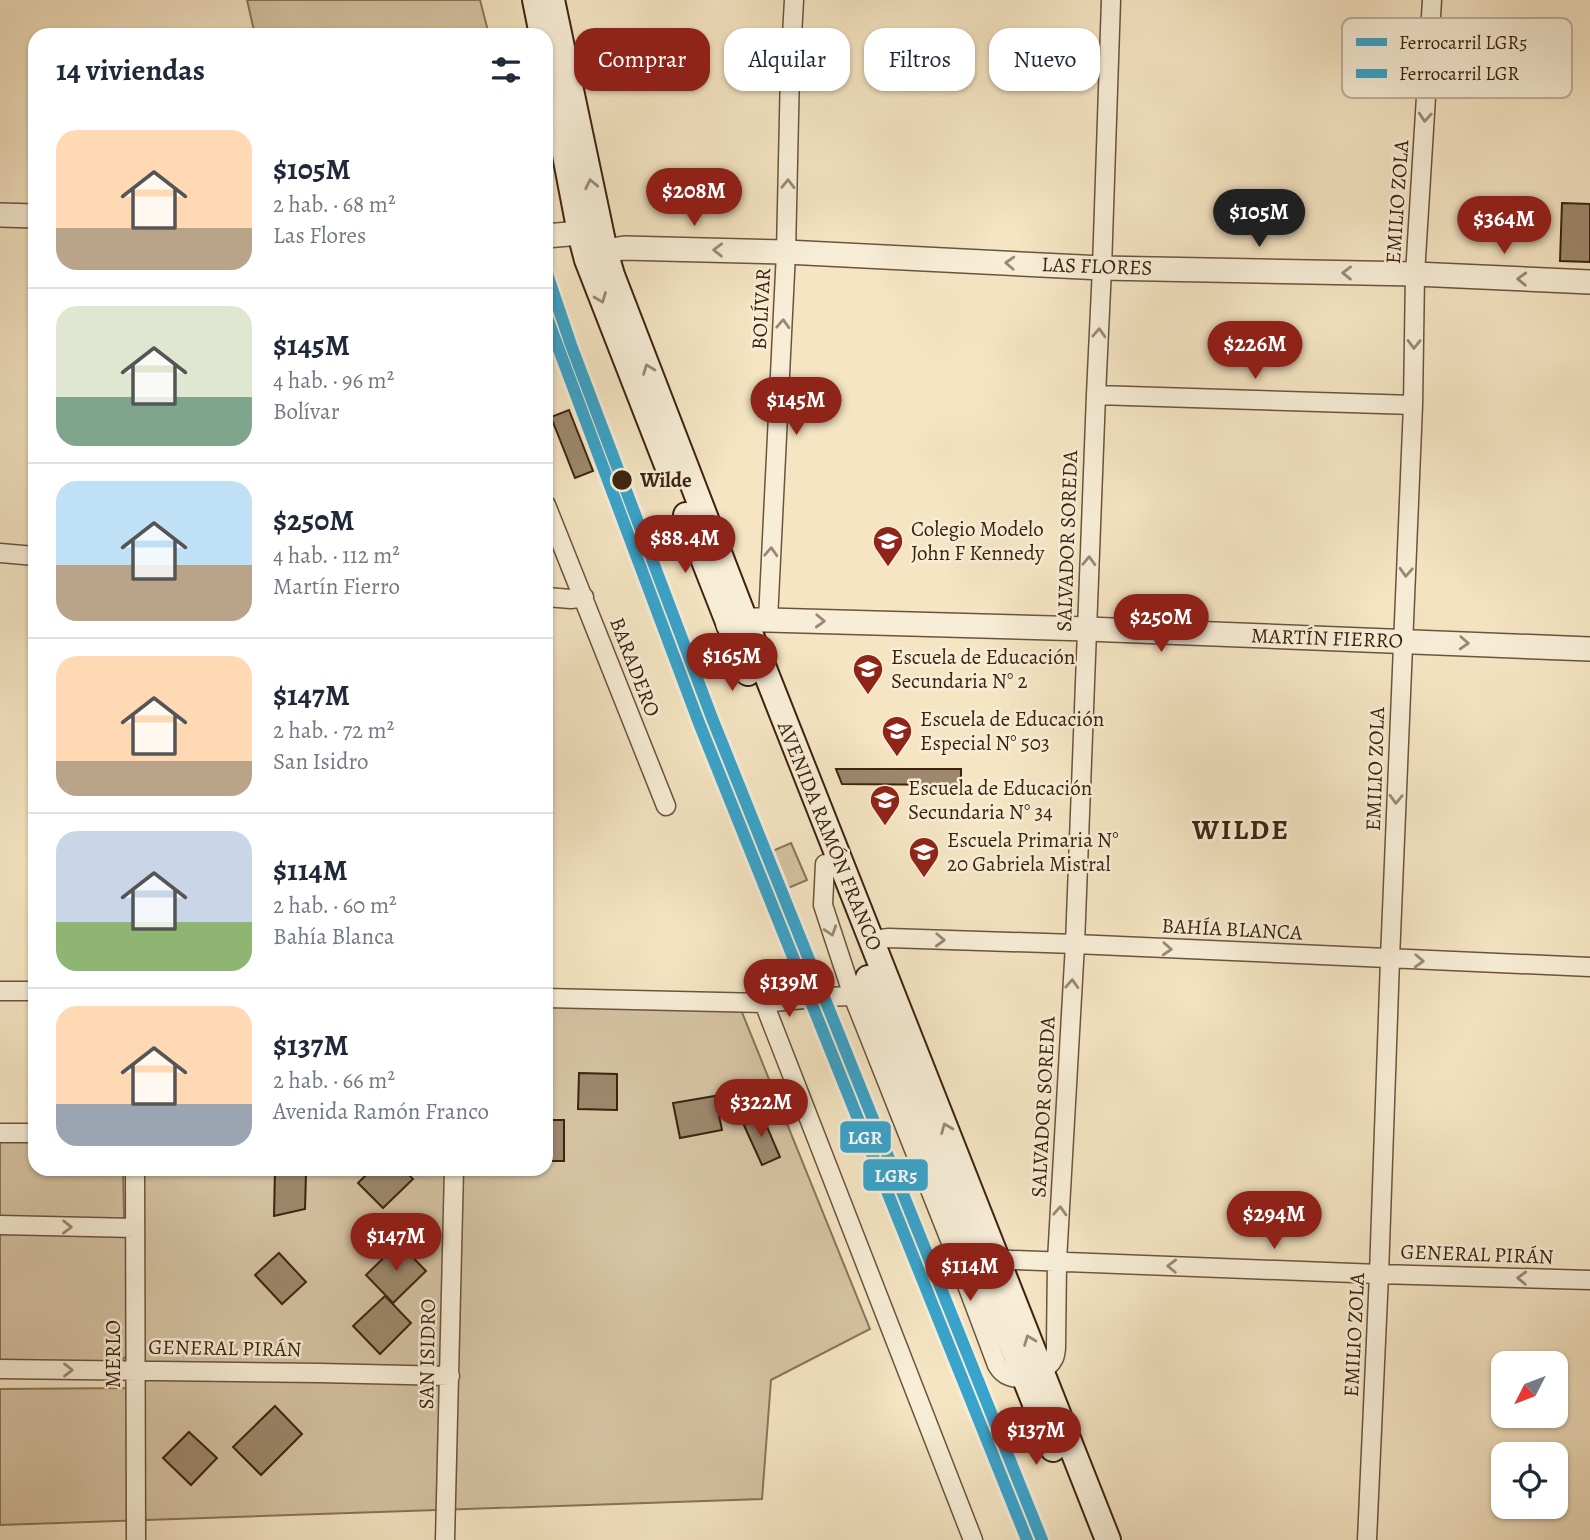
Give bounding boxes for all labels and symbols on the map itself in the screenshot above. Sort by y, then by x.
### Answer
legend [1342,18,1572,98]
text: Ferrocarril LGR5 [1399,30,1527,56]
text: Ferrocarril LGR [1399,61,1520,87]
one-way arrow [1418,112,1433,123]
street label: EMILIO ZOLA [1379,138,1415,265]
pin: $208M [645,168,743,228]
one-way arrow [584,178,599,190]
one-way arrow [780,178,796,188]
pin: $105M [1210,190,1308,249]
pin: $364M [1455,196,1553,256]
one-way arrow [712,242,723,258]
street label: LAS FLORES [1041,250,1153,282]
one-way arrow [1004,256,1015,271]
one-way arrow [1341,265,1352,281]
street label: BOLÍVAR [745,267,777,351]
one-way arrow [1516,271,1527,286]
one-way arrow [593,291,607,303]
one-way arrow [775,319,790,330]
pin: $226M [1206,322,1304,381]
one-way arrow [1091,328,1106,339]
one-way arrow [1406,339,1422,350]
one-way arrow [642,363,656,375]
pin: $145M [747,378,845,437]
street label: SALVADOR SOREDA [1050,449,1084,632]
place label: Wilde [639,466,692,494]
marker: Wilde [610,468,634,492]
place label: Colegio Modelo John F Kennedy [911,515,1045,567]
pin: $88.4M [628,516,742,575]
school or university icon: Colegio Modelo John F Kennedy [871,524,905,568]
one-way arrow [764,546,779,557]
one-way arrow [1082,555,1097,566]
one-way arrow [1398,566,1413,577]
pin: $250M [1112,594,1210,654]
street label: BARADERO [603,613,667,721]
one-way arrow [815,614,826,629]
street label: MARTÍN FIERRO [1251,621,1403,655]
pin: $165M [683,634,781,693]
one-way arrow [1458,636,1469,651]
place label: Escuela de Educación Secundaria N° 2 [891,643,1075,695]
school or university icon: Escuela de Educación Secundaria N° 2 [851,652,885,696]
place label: Escuela de Educación Especial N° 503 [920,705,1104,757]
street label: EMILIO ZOLA [1359,706,1391,832]
school or university icon: Escuela de Educación Especial N° 503 [880,714,914,758]
street label: AVENIDA RAMÓN FRANCO [771,716,889,955]
place label: Escuela de Educación Secundaria N° 34 [908,774,1092,826]
school or university icon: Escuela de Educación Secundaria N° 34 [868,783,902,827]
one-way arrow [1389,794,1404,805]
district label: WILDE [1191,811,1290,849]
place label: Escuela Primaria N° 20 Gabriela Mistral [947,826,1119,878]
school or university icon: Escuela Primaria N° 20 Gabriela Mistral [907,835,941,879]
street label: BAHÍA BLANCA [1161,911,1304,947]
one-way arrow [823,924,837,936]
one-way arrow [935,932,945,948]
one-way arrow [1162,941,1173,956]
one-way arrow [1413,953,1424,968]
pin: $139M [740,960,838,1019]
one-way arrow [1065,978,1080,989]
street label: SALVADOR SOREDA [1024,1015,1062,1198]
pin: $322M [712,1080,810,1139]
line badge: LGR [839,1120,892,1154]
one-way arrow [941,1122,955,1134]
text: LGR [848,1125,883,1151]
line badge: LGR5 [862,1158,929,1192]
text: LGR5 [875,1163,917,1189]
pin: $294M [1225,1192,1323,1251]
one-way arrow [1052,1205,1067,1216]
pin: $147M [347,1214,445,1273]
one-way arrow [62,1219,73,1234]
street label: GENERAL PIRÁN [1400,1237,1554,1271]
pin: $114M [921,1244,1019,1303]
one-way arrow [1166,1258,1177,1273]
one-way arrow [1516,1271,1527,1286]
street label: EMILIO ZOLA [1337,1272,1371,1398]
street label: SAN ISIDRO [412,1298,442,1410]
street label: MERLO [99,1320,127,1388]
street label: GENERAL PIRÁN [148,1333,302,1363]
one-way arrow [1023,1334,1037,1346]
north arrow [1491,1351,1568,1428]
one-way arrow [63,1362,74,1378]
pin: $137M [987,1408,1085,1467]

